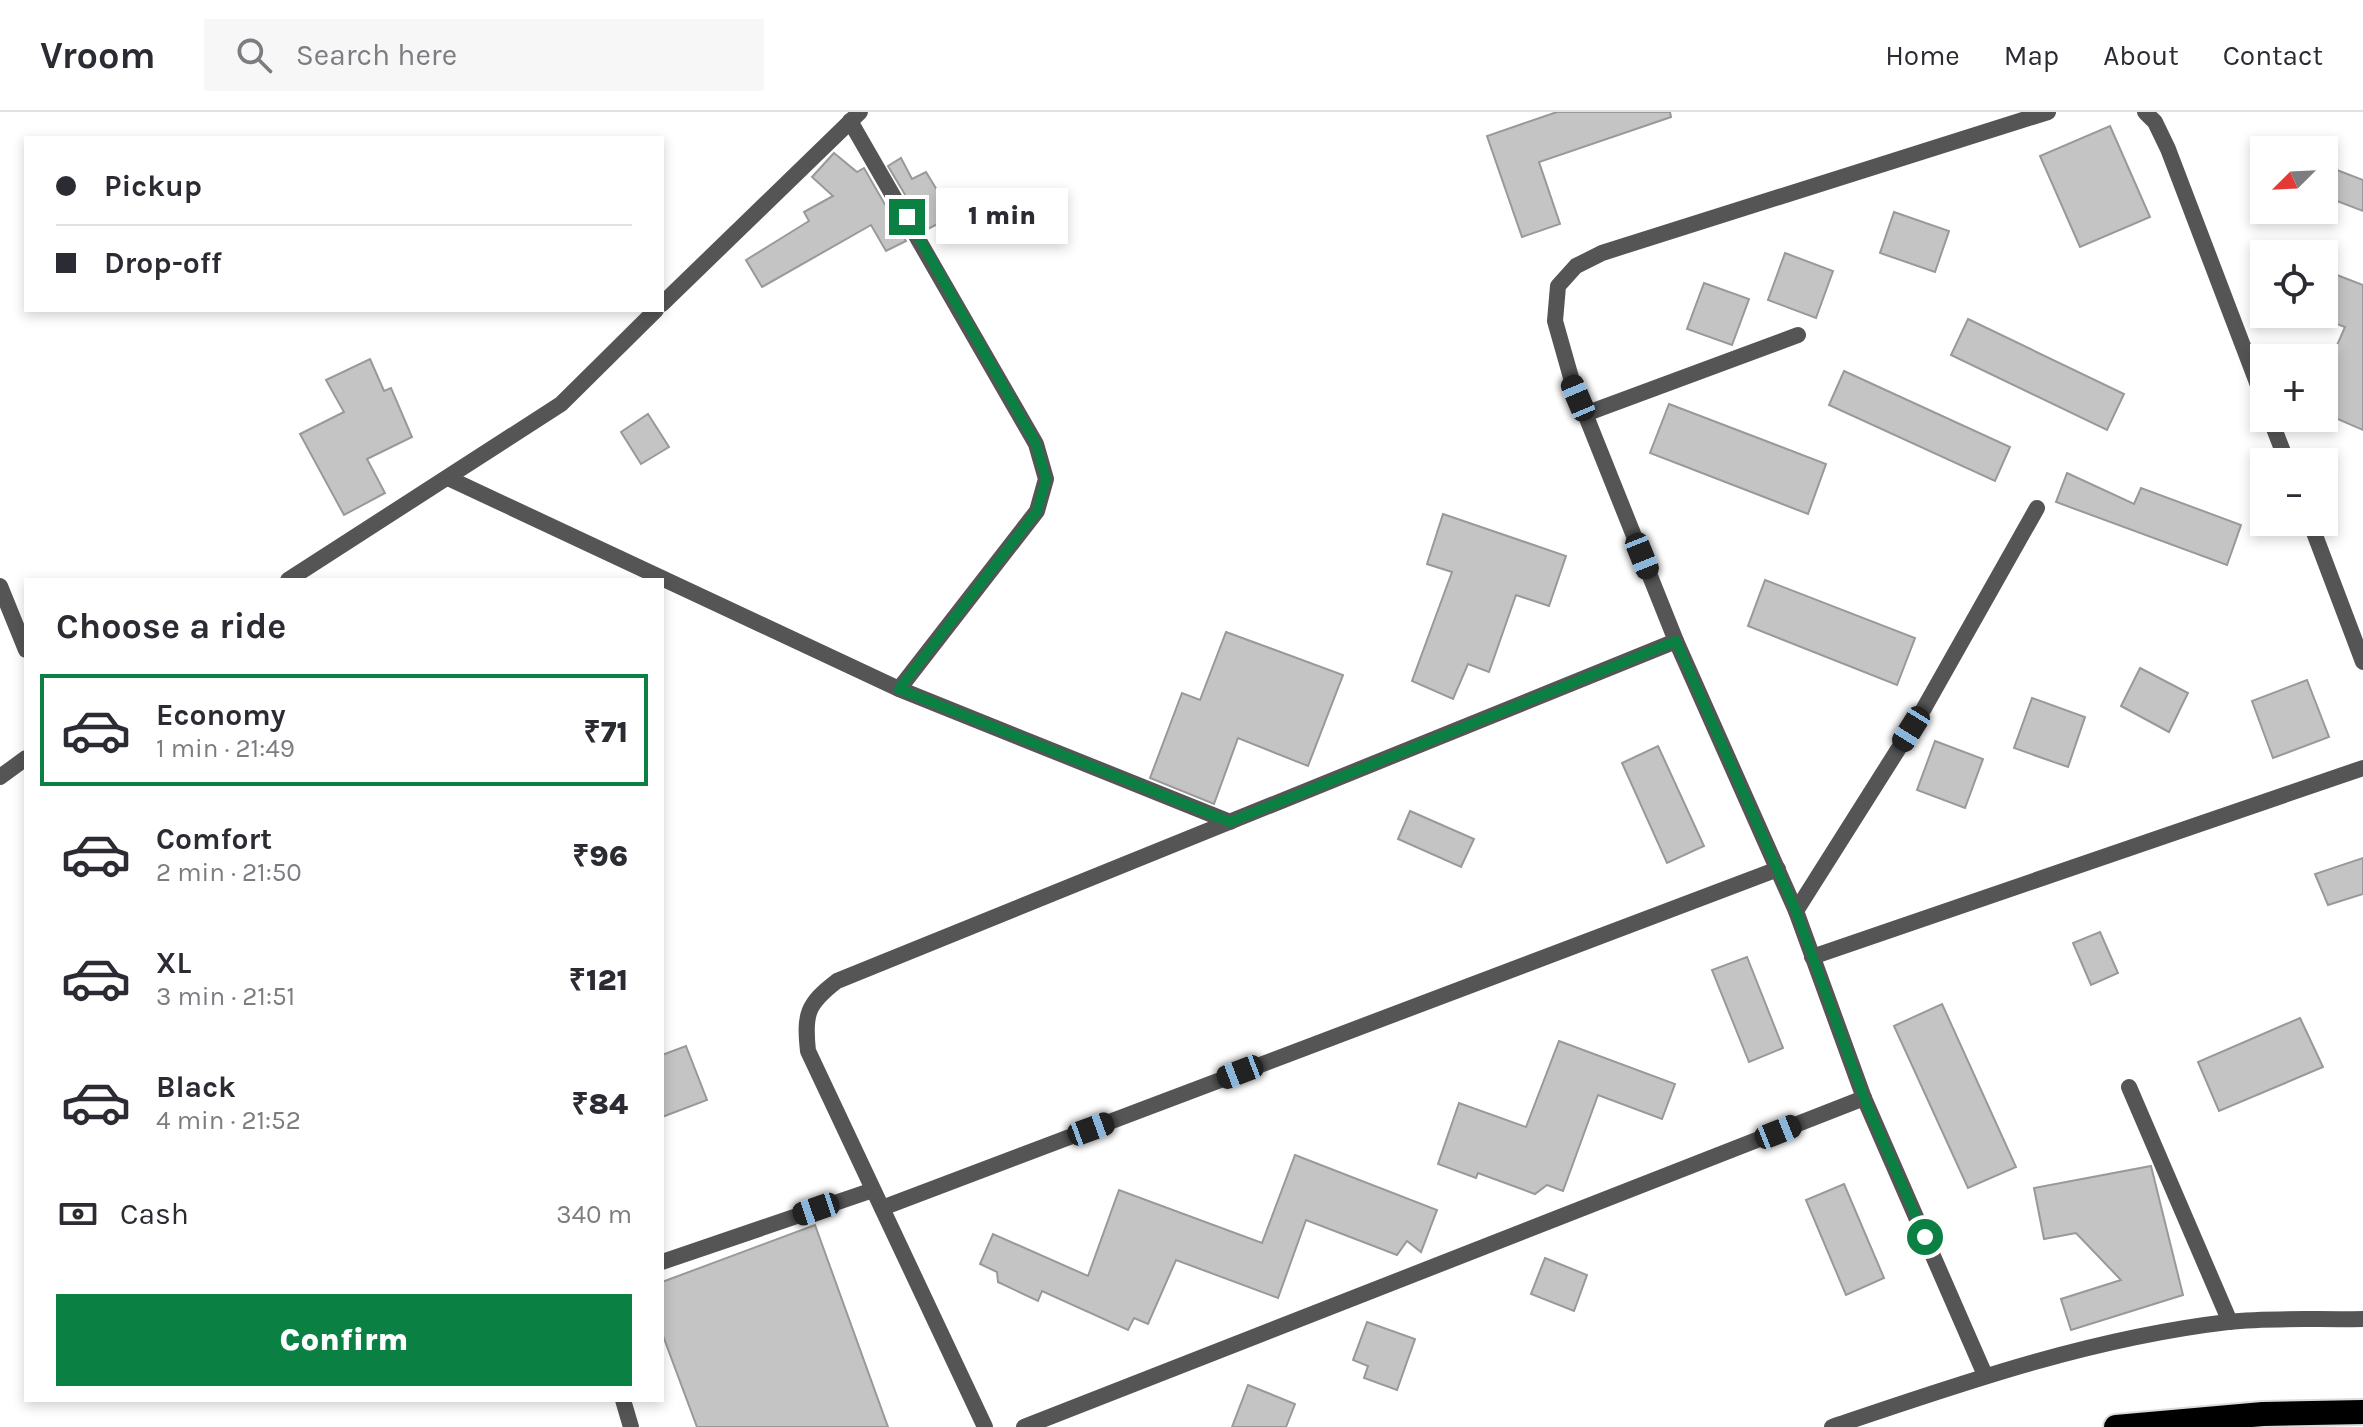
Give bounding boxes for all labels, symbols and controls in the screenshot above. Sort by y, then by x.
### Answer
search box [204,19,764,91]
text: Vroom [40,33,156,78]
icon: search [232,33,276,77]
text: Search here [296,37,457,73]
text: Home [1885,39,1960,72]
text: Map [2004,39,2059,72]
text: About [2103,39,2179,72]
text: Contact [2223,39,2323,72]
north arrow [2250,136,2338,224]
map controls [2250,136,2338,536]
text: Pickup [104,168,202,204]
callout: 1 min [935,189,1067,245]
route end [889,199,925,235]
text: 1 min [968,200,1036,231]
button: locate [2250,240,2338,328]
text: Drop-off [104,245,222,281]
button: + [2250,344,2338,432]
car [1558,371,1598,425]
button: − [2250,448,2338,536]
car [1622,529,1662,583]
text: Choose a ride [56,605,286,647]
icon: car [60,694,132,766]
text: Economy [156,697,286,733]
car [1888,702,1934,756]
text: ₹71 [584,714,628,750]
text: 1 min · 21:49 [156,733,295,764]
icon: car [60,818,132,890]
text: Comfort [156,821,272,857]
text: ₹96 [572,838,628,874]
text: 2 min · 21:50 [156,857,302,888]
icon: car [60,942,132,1014]
text: XL [156,945,191,981]
text: ₹121 [569,962,628,998]
text: 3 min · 21:51 [156,981,295,1012]
car [1213,1052,1267,1092]
icon: car [60,1066,132,1138]
text: Black [156,1069,236,1105]
text: ₹84 [571,1086,628,1122]
text: 4 min · 21:52 [156,1105,301,1136]
car [1064,1110,1118,1148]
car [1751,1112,1805,1152]
car [789,1190,843,1228]
icon: cash [56,1192,100,1236]
text: Cash [120,1196,189,1232]
text: 340 m [556,1199,632,1230]
route start [1907,1219,1943,1255]
button: Confirm [56,1294,632,1386]

